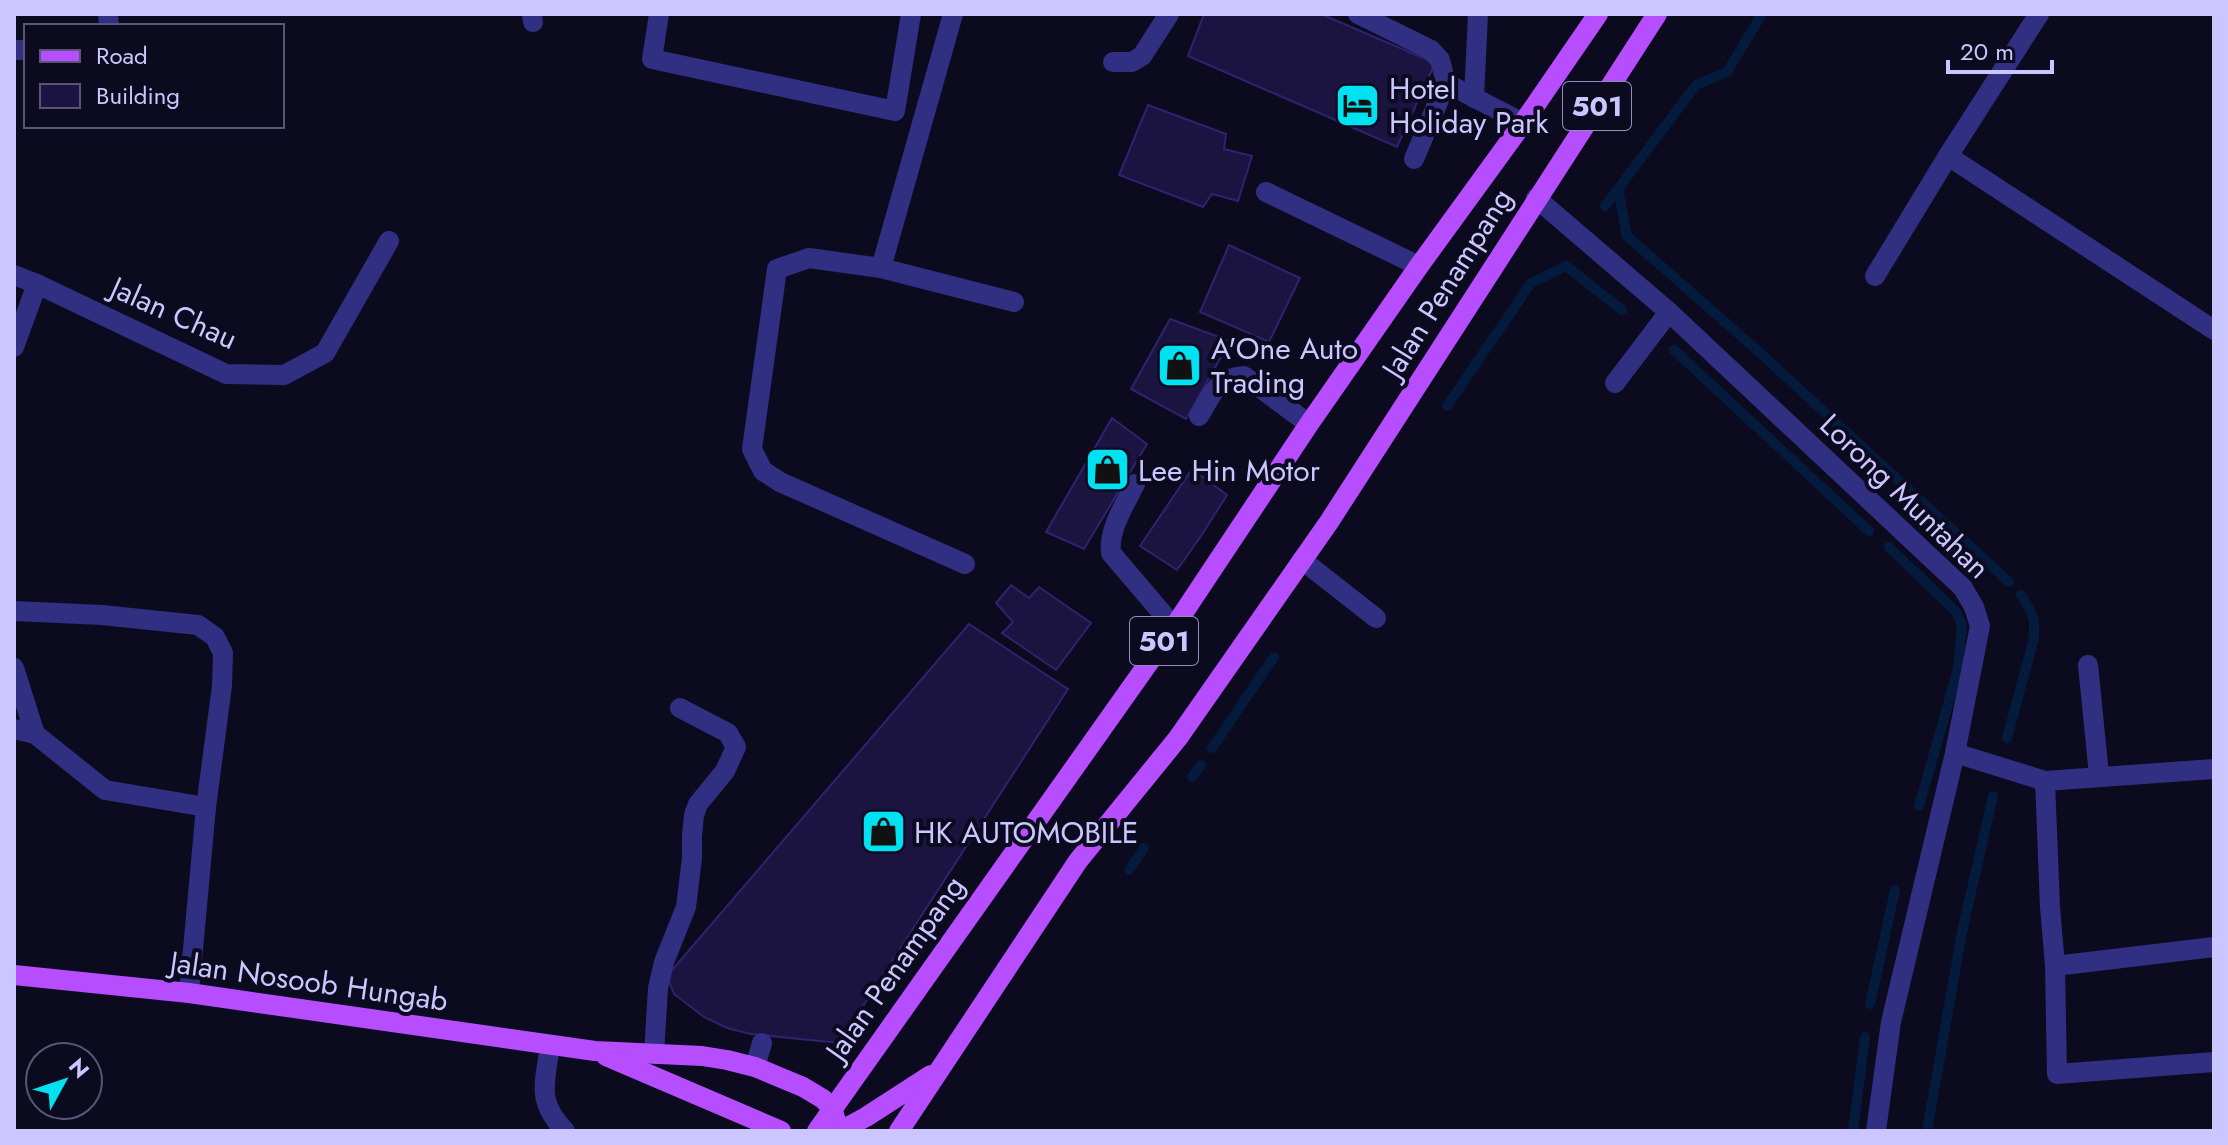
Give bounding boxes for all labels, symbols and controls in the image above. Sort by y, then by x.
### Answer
legend [24,24,284,128]
scale bar [1948,24,2052,74]
text: 20 m [1960,34,2014,69]
text: Road [96,38,148,73]
place label: Hotel Holiday Park [1389,67,1549,144]
text: Building [96,78,180,113]
hotel icon: Hotel Holiday Park [1334,81,1382,129]
road number: 501 [1563,82,1631,130]
street label: Jalan Penampang [1369,180,1523,390]
street label: Jalan Chau [100,264,244,360]
place label: A'One Auto Trading [1211,327,1358,404]
shop icon: A'One Auto Trading [1156,341,1204,389]
street label: Lorong Muntahan [1810,404,2000,588]
shop icon: Lee Hin Motor [1083,446,1131,494]
place label: Lee Hin Motor [1138,449,1321,492]
road number: 501 [1130,617,1198,665]
shop icon: HK AUTOMOBILE [859,808,907,856]
place label: HK AUTOMOBILE [914,811,1138,854]
street label: Jalan Penampang [813,867,975,1072]
street label: Jalan Nosoob Hungab [163,940,451,1022]
north arrow [24,1041,104,1121]
text: N [61,1051,97,1085]

